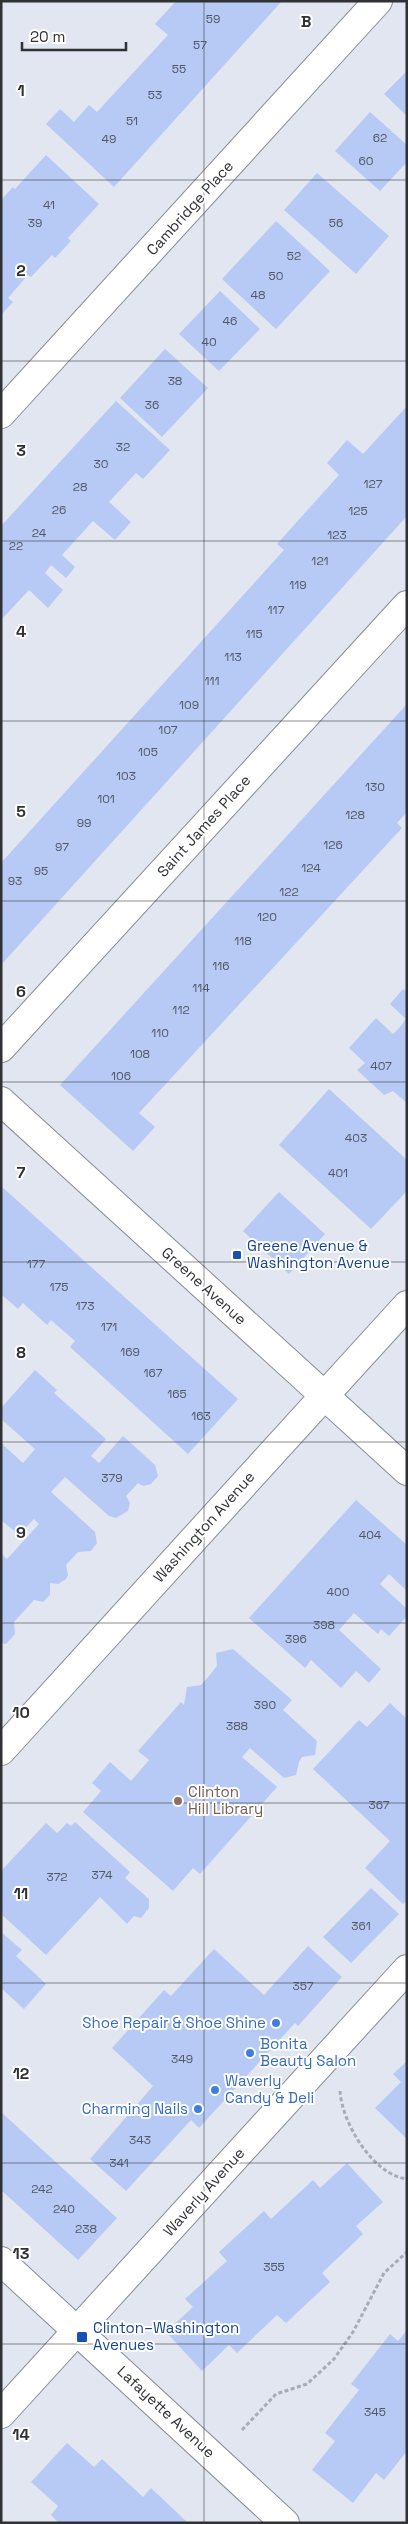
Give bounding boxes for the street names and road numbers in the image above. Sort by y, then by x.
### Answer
street label: Cambridge Place [142,156,237,259]
street label: Saint James Place [153,771,255,881]
street label: Greene Avenue [158,1243,251,1329]
street label: Washington Avenue [149,1467,259,1586]
street label: Waverly Avenue [159,2143,249,2240]
street label: Lafayette Avenue [114,2362,219,2462]

